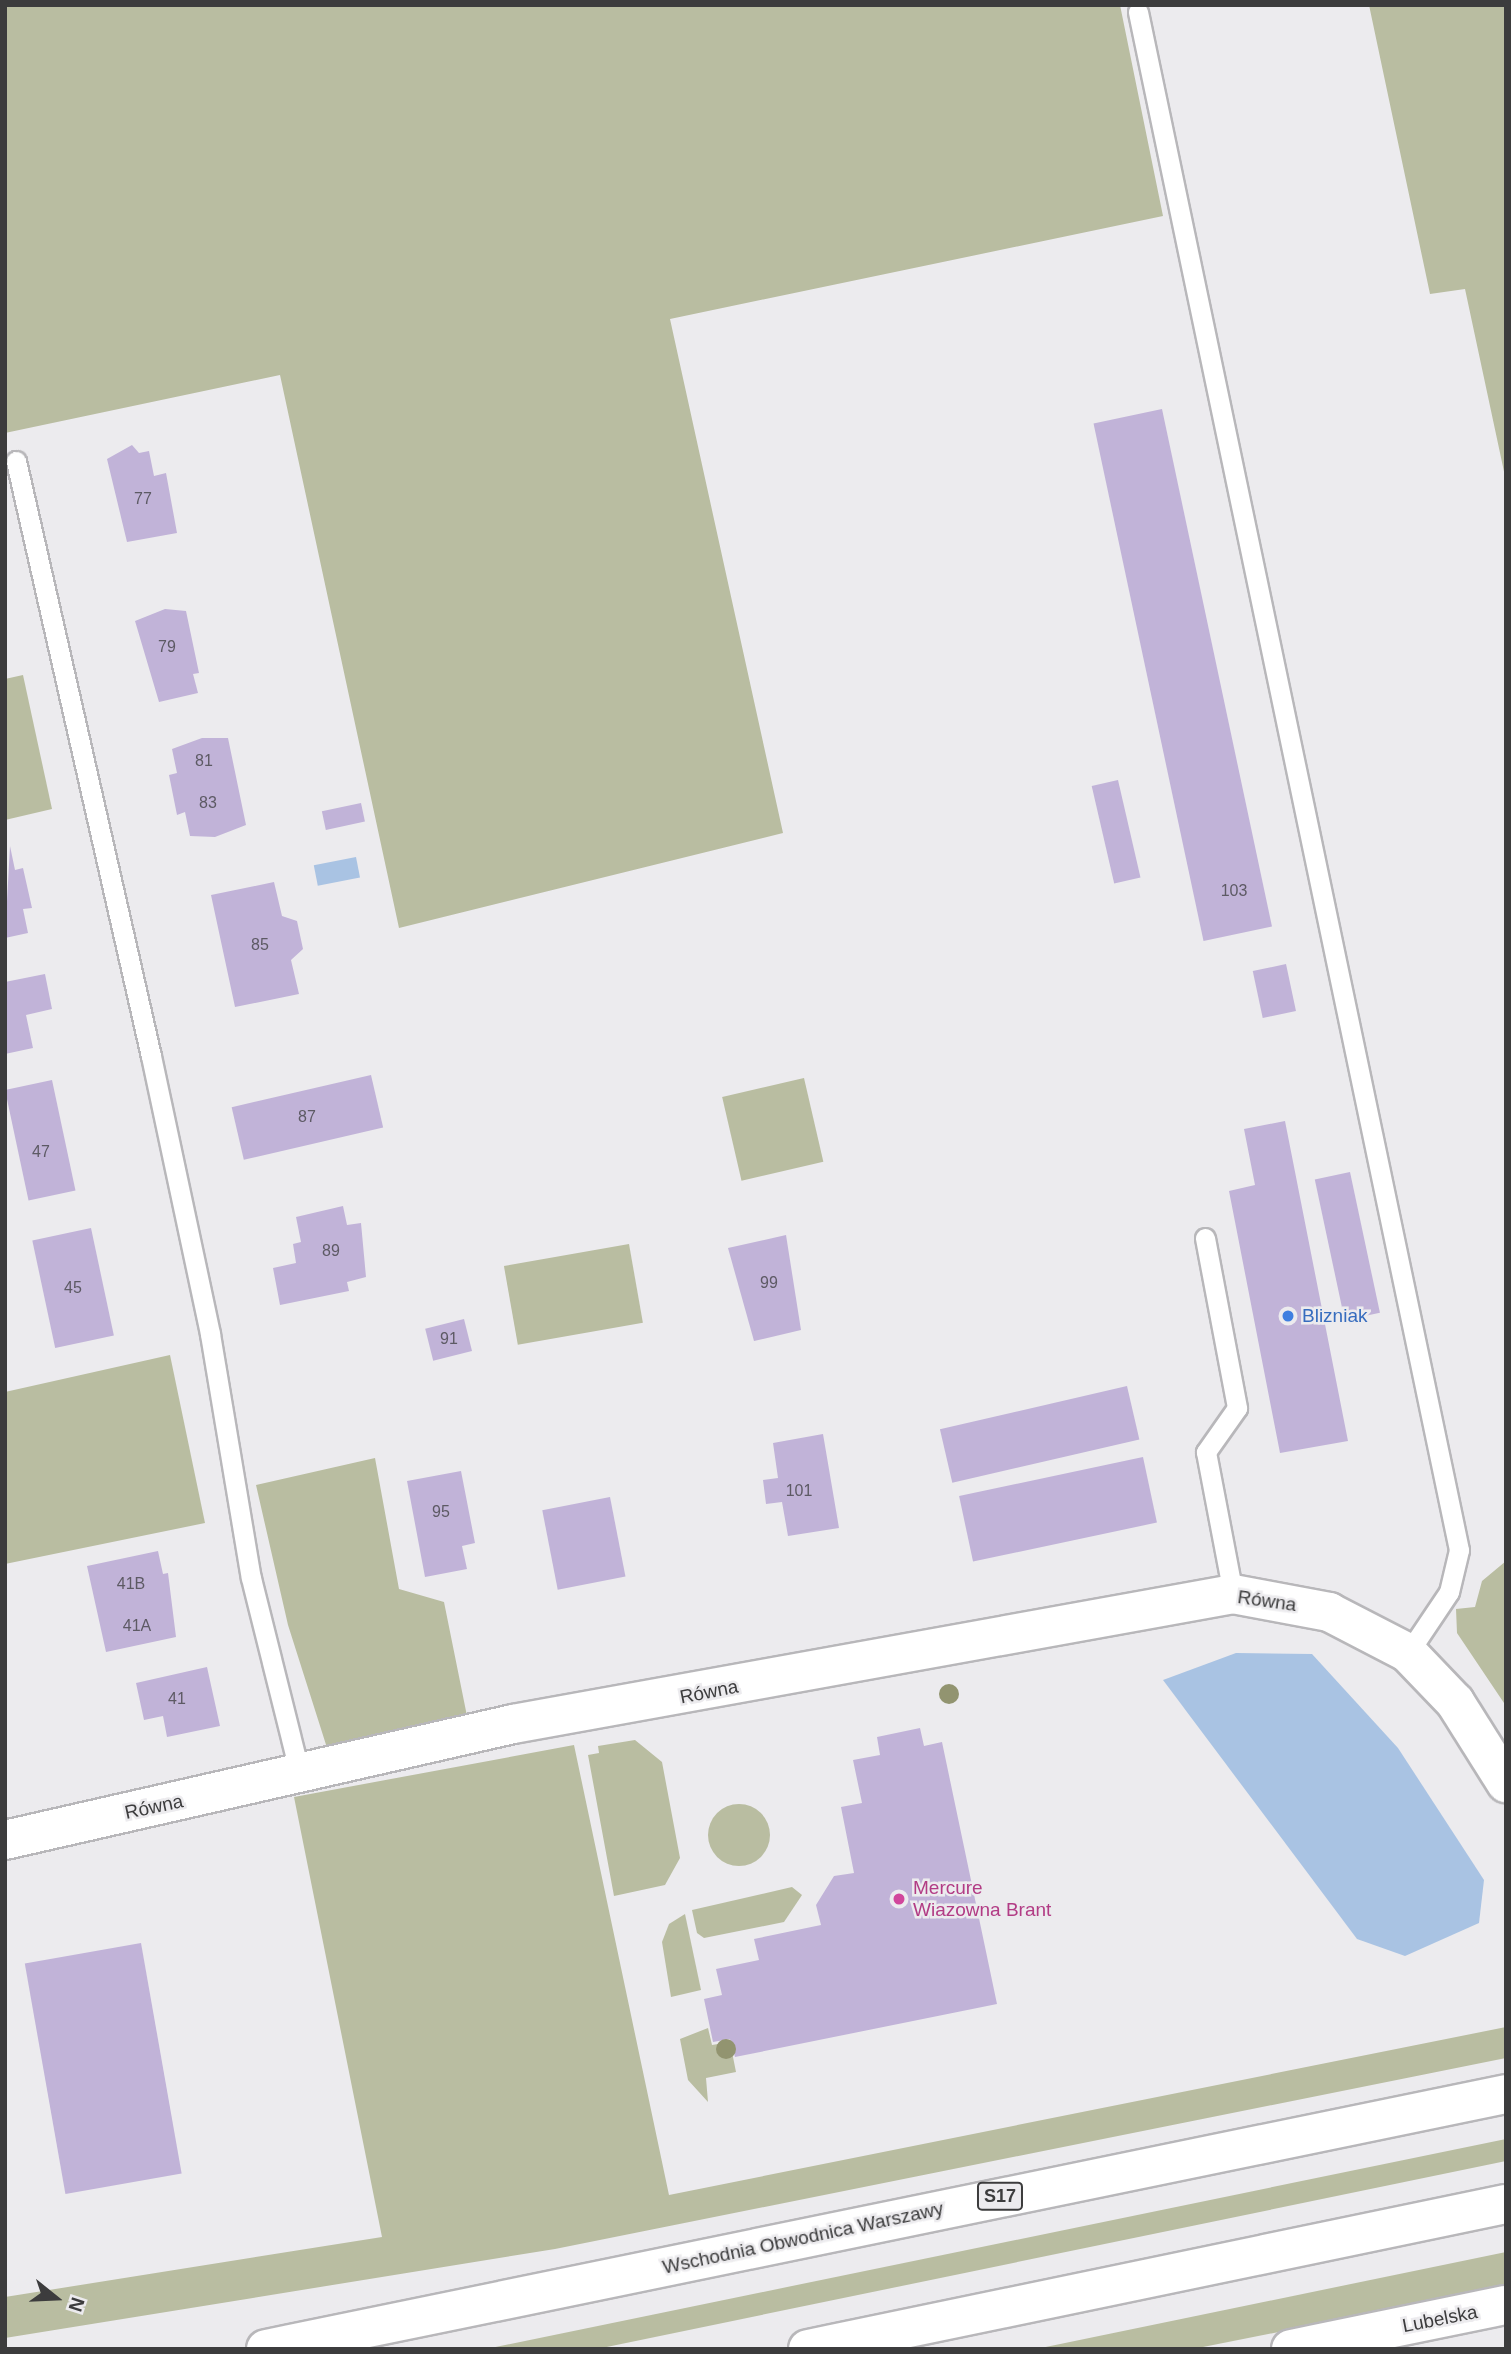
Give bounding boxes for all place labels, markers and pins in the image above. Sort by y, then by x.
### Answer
place label: Blizniak [1302,1305,1367,1327]
marker: Blizniak [1280,1308,1296,1324]
place label: Mercure Wiazowna Brant [913,1877,1051,1921]
marker: Mercure Wiazowna Brant [891,1891,907,1907]

